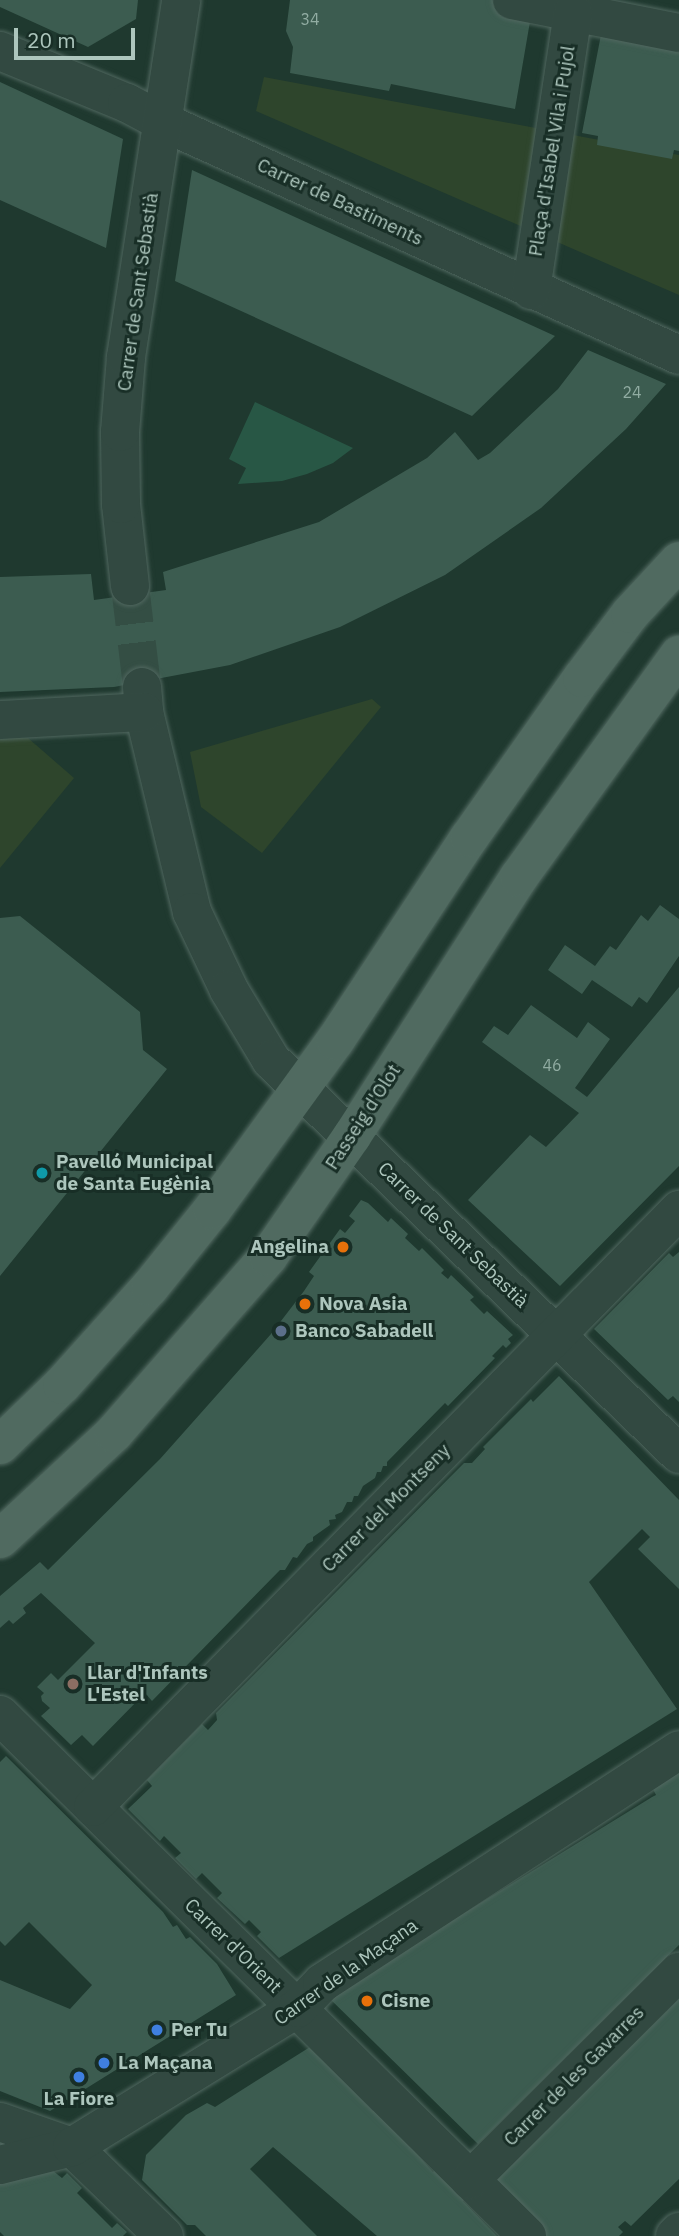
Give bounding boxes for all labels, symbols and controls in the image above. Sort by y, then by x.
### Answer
house number: 34 [300,9,320,29]
scale bar [18,14,138,58]
text: 20 m [27,26,76,54]
street label: Plaça d'Isabel Vila i Pujol [524,44,580,258]
street label: Carrer de Bastiments [253,154,427,250]
street label: Carrer de Sant Sebastià [113,191,163,393]
house number: 24 [622,382,642,402]
house number: 46 [542,1055,562,1075]
street label: Passeig d'Olot [321,1060,405,1174]
place label: Pavelló Municipal de Santa Eugènia [56,1151,213,1195]
street label: Carrer de Sant Sebastià [373,1157,533,1313]
marker: Pavelló Municipal de Santa Eugènia [34,1165,50,1181]
place label: Angelina [250,1236,329,1258]
marker: Angelina [335,1239,351,1255]
place label: Nova Asia [319,1293,408,1315]
marker: Nova Asia [297,1296,313,1312]
place label: Banco Sabadell [295,1320,433,1342]
marker: Banco Sabadell [273,1323,289,1339]
street label: Carrer del Montseny [317,1439,455,1577]
place label: Llar d'Infants L'Estel [87,1662,208,1706]
marker: Llar d'Infants L'Estel [65,1676,81,1692]
street label: Carrer d'Orient [180,1894,286,1998]
street label: Carrer de la Maçana [270,1914,422,2030]
place label: Cisne [381,1990,430,2012]
marker: Cisne [359,1993,375,2009]
street label: Carrer de les Gavarres [499,2001,649,2151]
place label: Per Tu [171,2019,227,2041]
marker: Per Tu [149,2022,165,2038]
place label: La Maçana [118,2052,213,2074]
marker: La Maçana [96,2055,112,2071]
marker: La Fiore [71,2069,87,2085]
place label: La Fiore [44,2088,114,2110]

